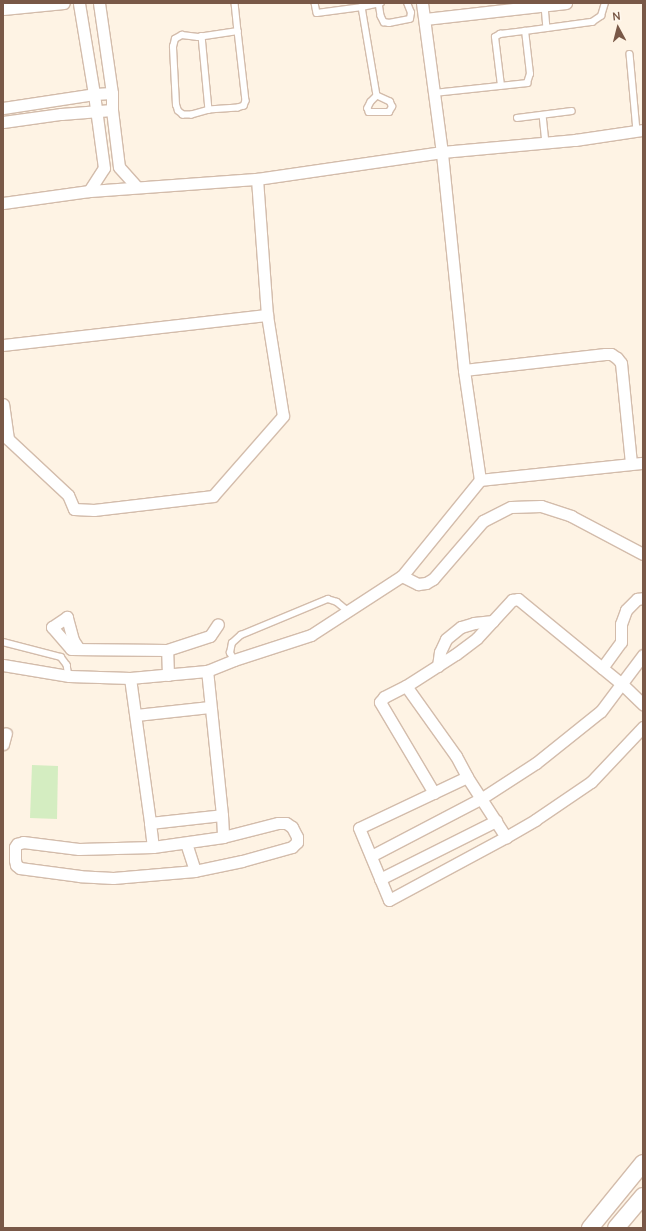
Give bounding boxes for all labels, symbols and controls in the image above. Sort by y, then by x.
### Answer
north arrow [598,8,638,48]
text: N [612,8,621,24]

